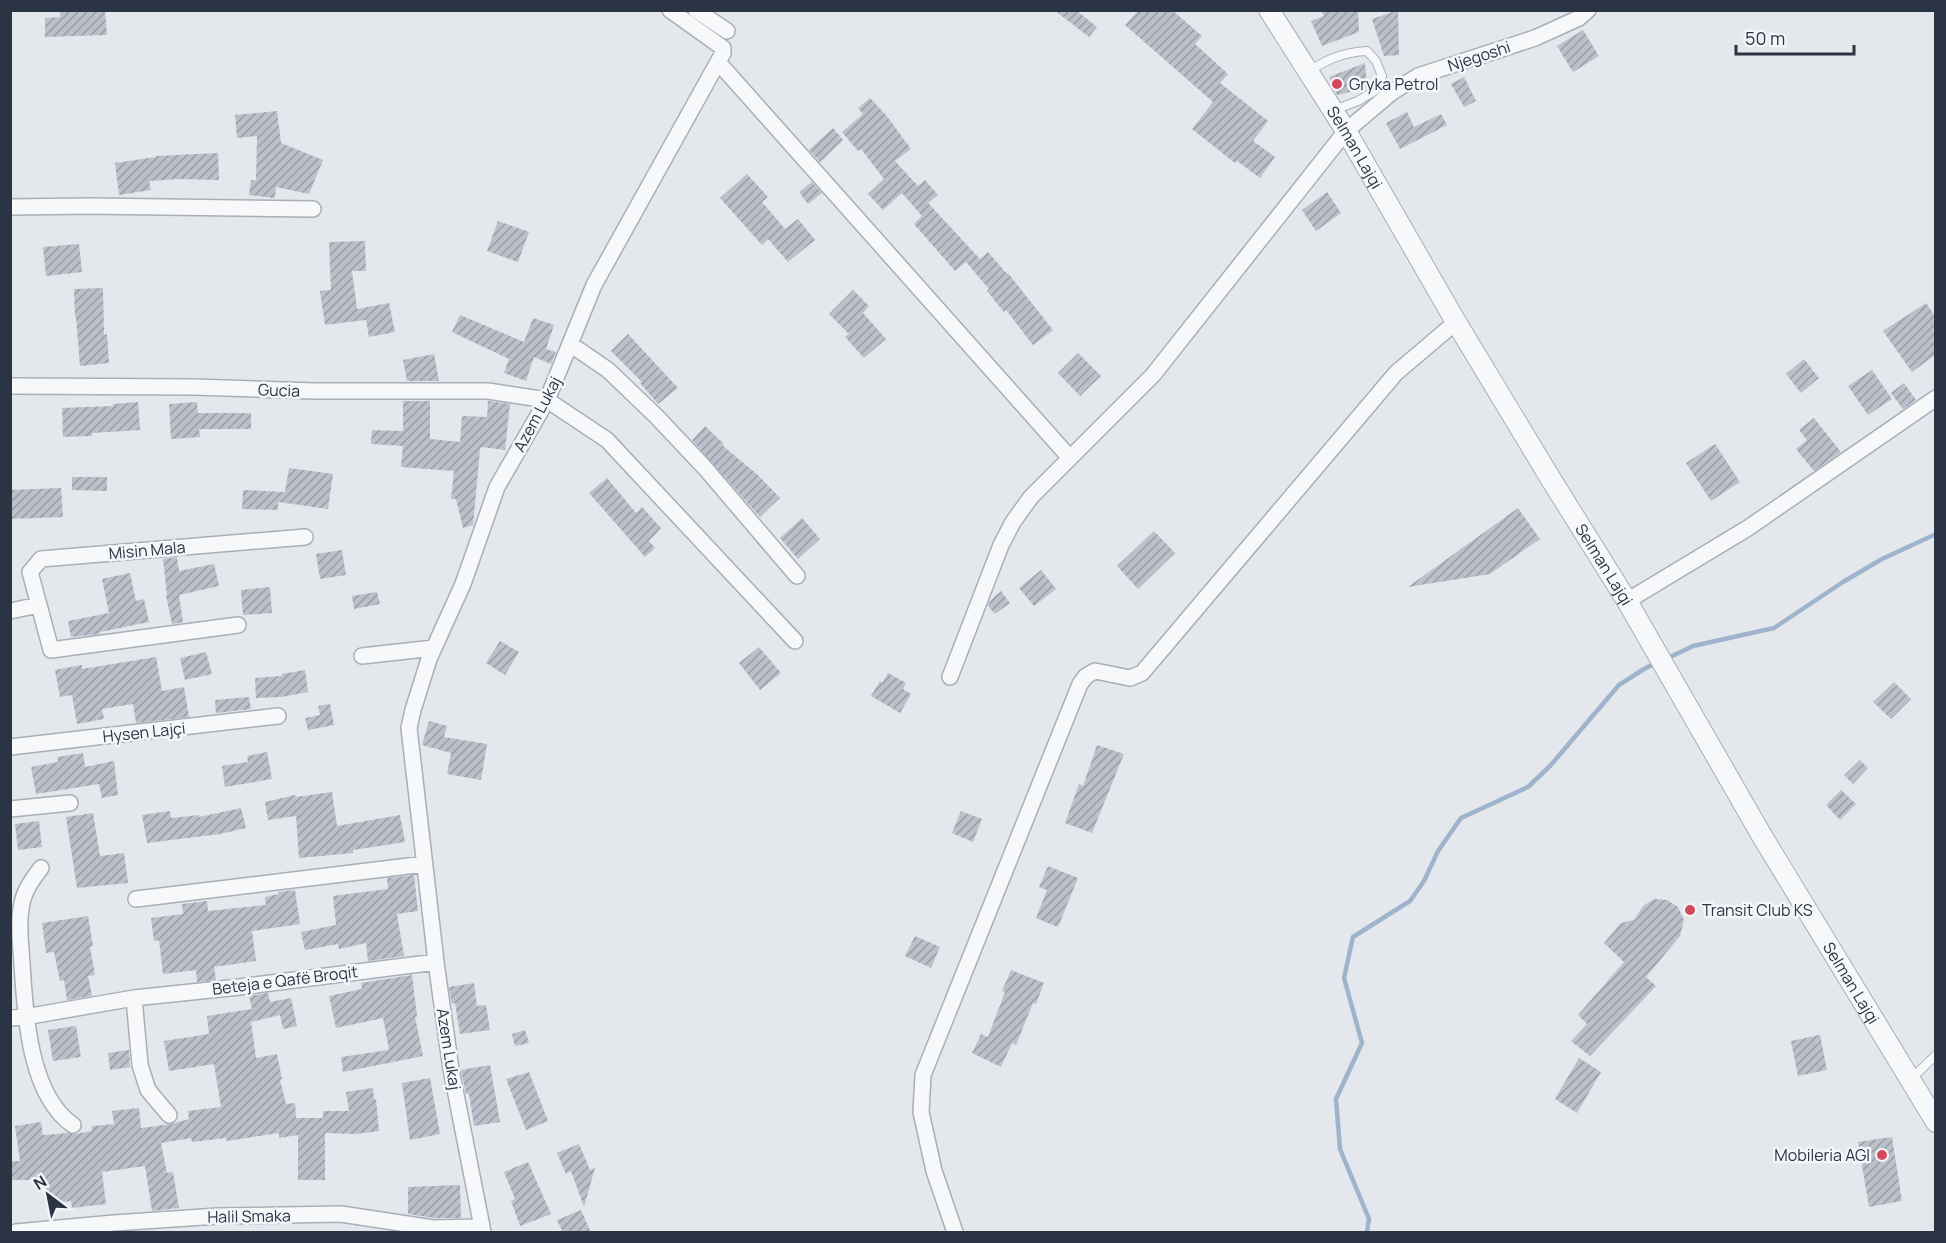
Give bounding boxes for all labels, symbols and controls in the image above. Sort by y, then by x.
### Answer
scale bar [1736,18,1854,56]
text: 50 m [1745,26,1785,50]
street label: Njegoshi [1445,36,1513,76]
place label: Gryka Petrol [1349,73,1439,95]
marker: Gryka Petrol [1330,77,1344,91]
street label: Selman Lajqi [1322,102,1388,193]
street label: Azem Lukaj [508,372,566,456]
street label: Gucia [258,378,300,402]
street label: Selman Lajqi [1570,519,1638,609]
street label: Misin Mala [108,536,186,564]
street label: Hysen Lajçi [102,717,186,747]
place label: Transit Club KS [1702,899,1813,921]
marker: Transit Club KS [1683,903,1697,917]
street label: Selman Lajqi [1818,938,1885,1028]
street label: Beteja e Qafë Broqit [211,960,359,1000]
street label: Azem Lukaj [432,1007,466,1091]
place label: Mobileria AGI [1774,1144,1870,1166]
marker: Mobileria AGI [1875,1148,1889,1162]
north arrow [18,1165,78,1225]
text: N [29,1170,51,1195]
street label: Halil Smaka [207,1204,291,1228]

